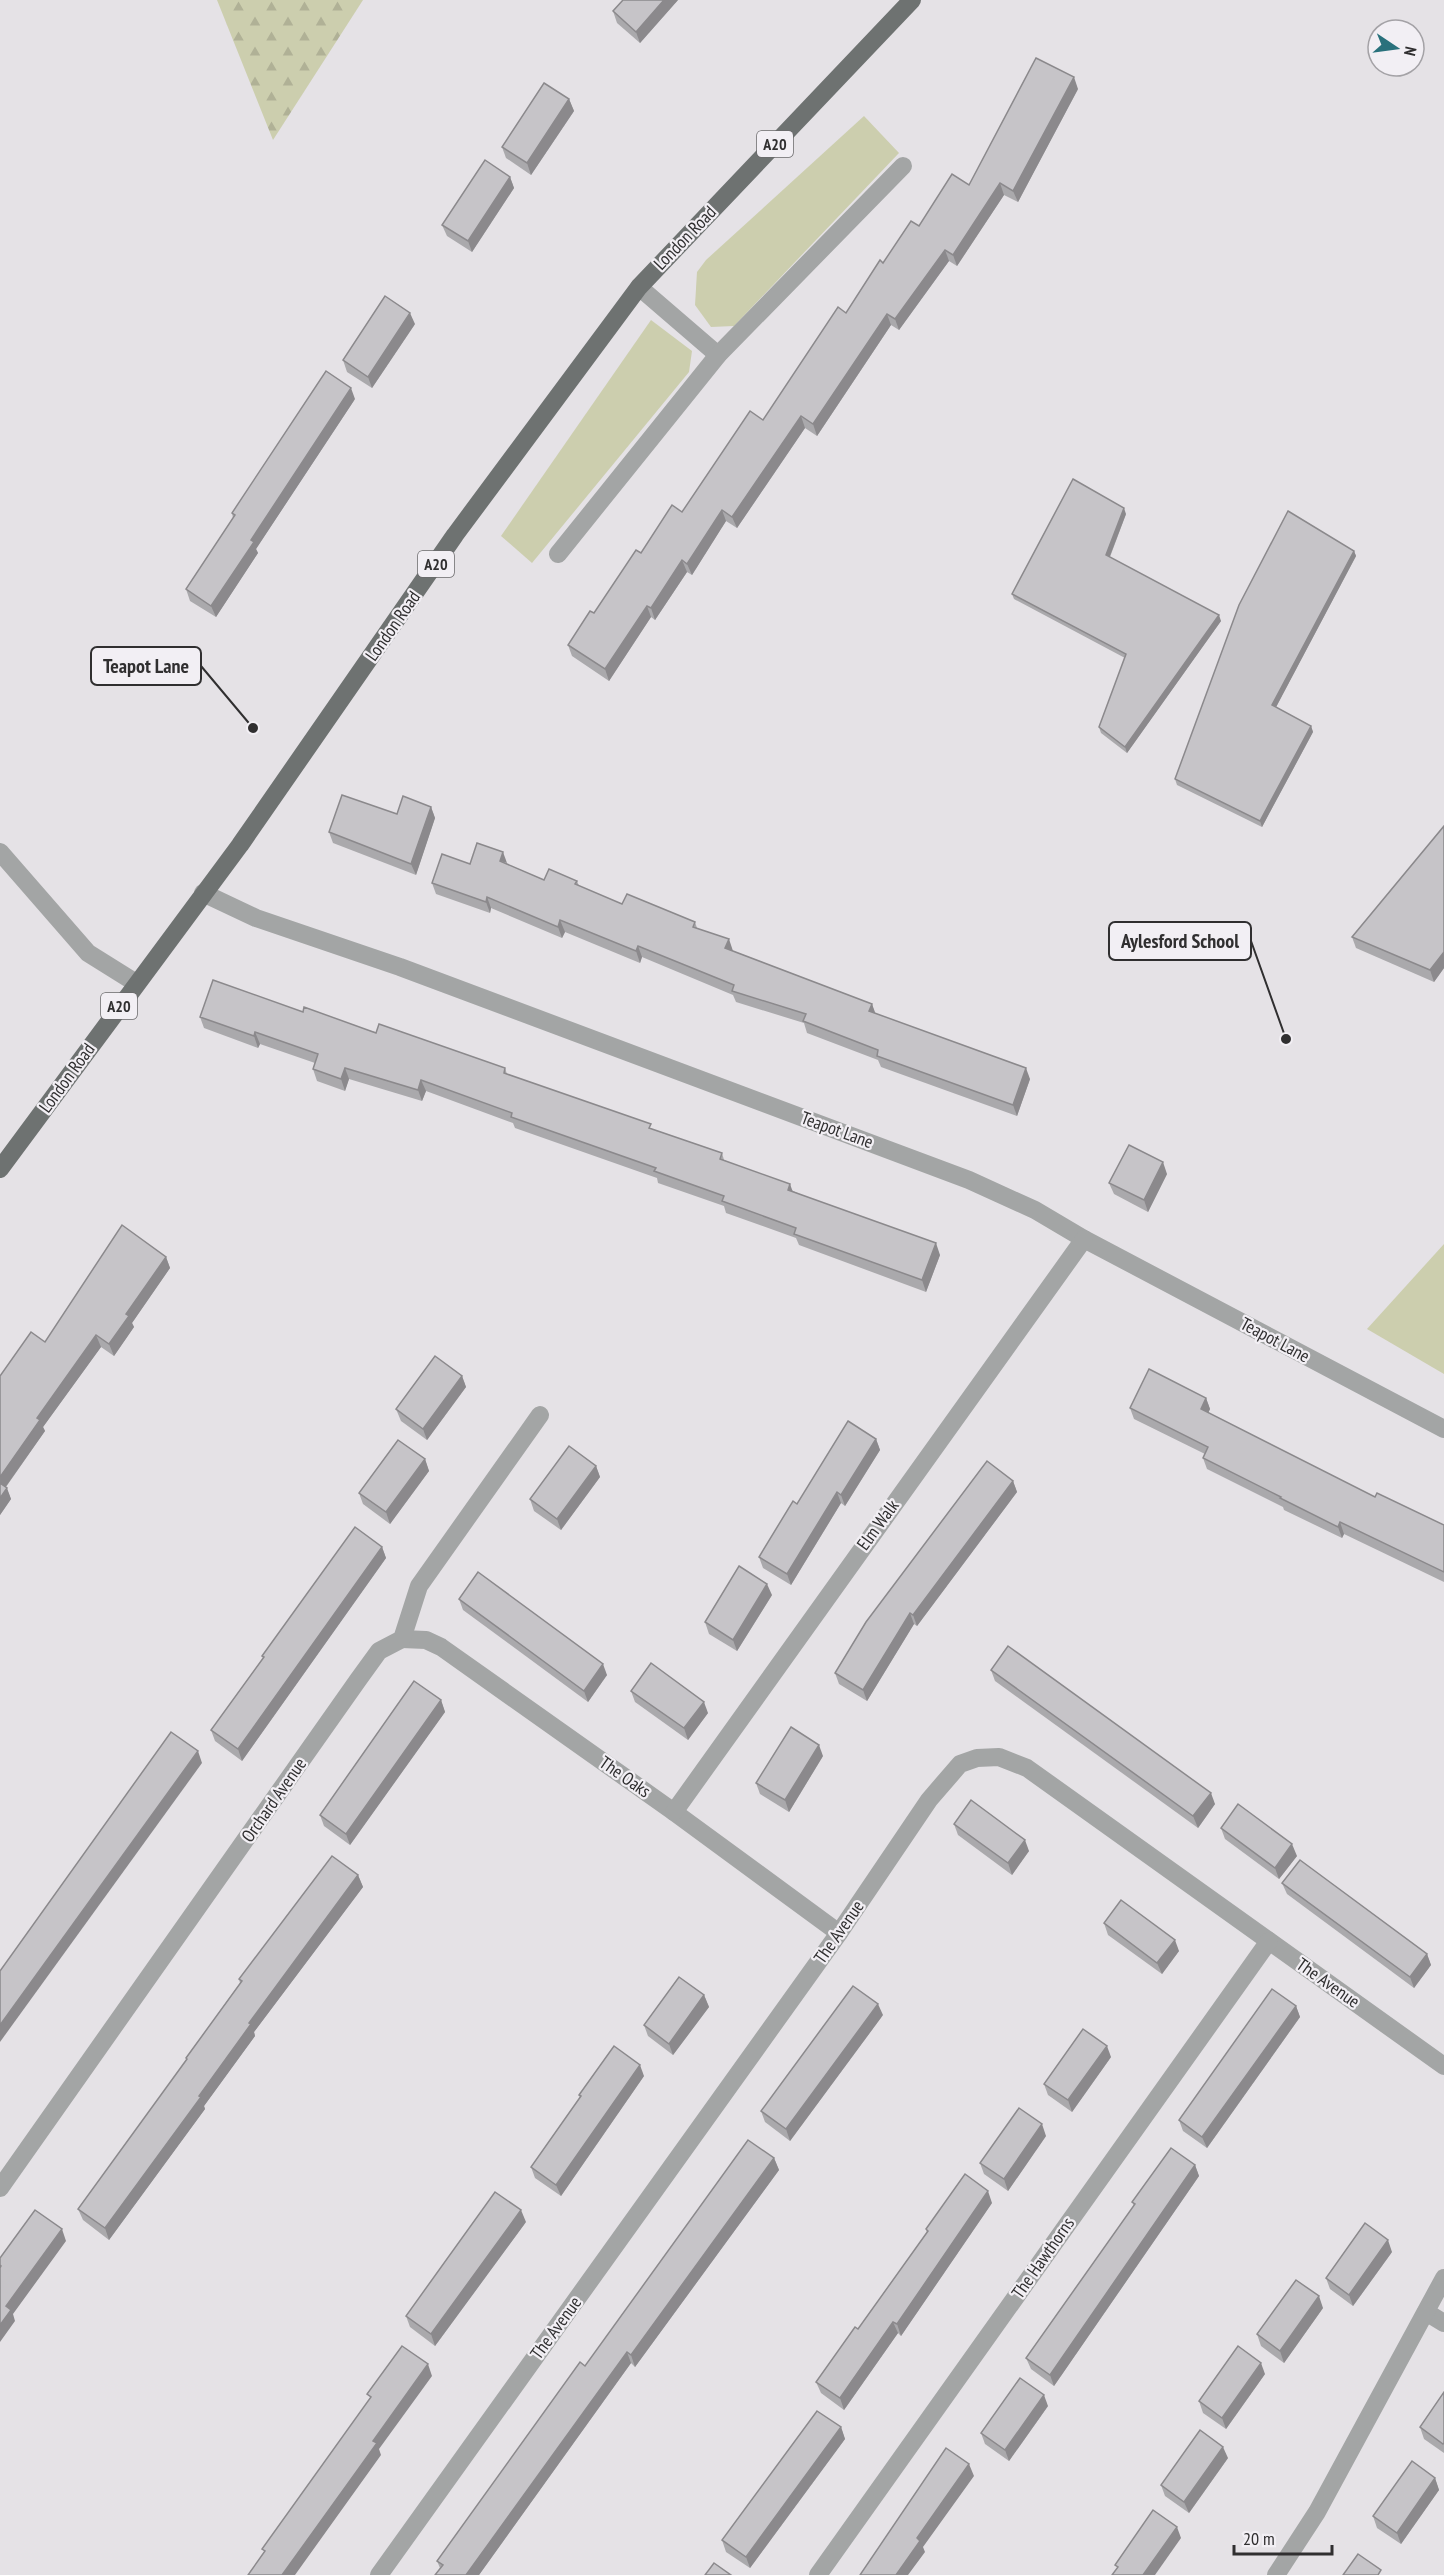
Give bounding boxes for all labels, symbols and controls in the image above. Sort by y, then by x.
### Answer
north arrow [1366,18,1426,78]
text: N [1400,45,1421,58]
road number: A20 [757,131,793,157]
street label: London Road [648,201,721,275]
road number: A20 [418,551,454,577]
street label: London Road [360,586,425,665]
callout: Teapot Lane [91,647,201,685]
text: Teapot Lane [103,653,189,679]
callout: Aylesford School [1109,922,1251,960]
text: Aylesford School [1120,928,1239,954]
road number: A20 [101,993,137,1019]
street label: London Road [34,1038,100,1117]
street label: Teapot Lane [798,1106,876,1153]
street label: Teapot Lane [1237,1312,1314,1367]
street label: Elm Walk [852,1495,904,1555]
street label: The Oaks [595,1751,655,1802]
street label: Orchard Avenue [236,1753,311,1846]
street label: The Avenue [808,1896,869,1968]
street label: The Avenue [1292,1952,1364,2013]
street label: The Hawthorns [1006,2213,1079,2303]
street label: The Avenue [525,2292,586,2364]
scale bar [1234,2518,1332,2556]
text: 20 m [1243,2527,1275,2550]

